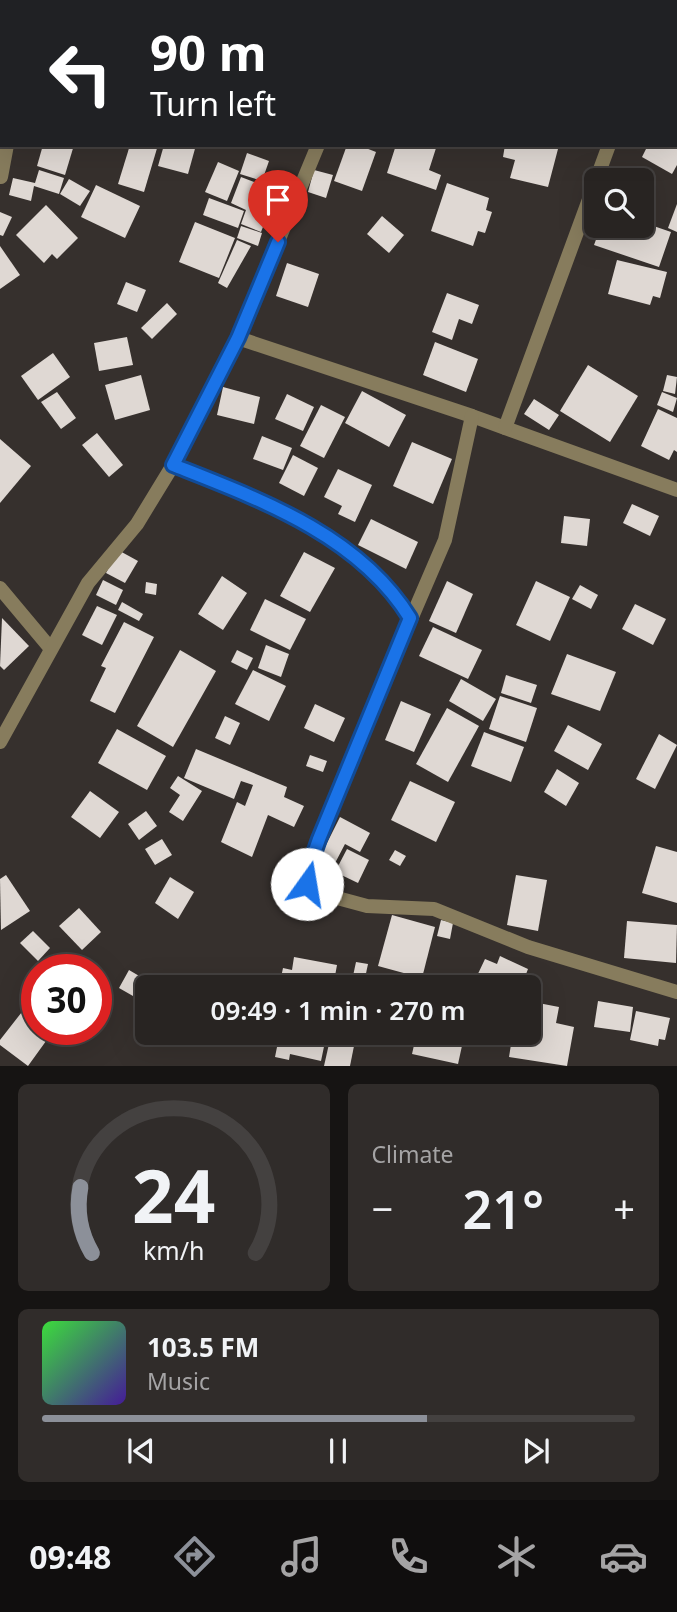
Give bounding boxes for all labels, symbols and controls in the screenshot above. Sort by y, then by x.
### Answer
text: 90 m [150,19,267,85]
icon: left [35,28,126,119]
text: Turn left [150,82,276,125]
map controls [584,168,654,238]
button: search [584,168,654,238]
pin [248,170,308,242]
icon: arrive [259,181,297,219]
position arrow [270,847,344,921]
speed limit sign: 30 [21,954,112,1045]
text: 09:49 · 1 min · 270 m [211,992,465,1028]
text: Climate [372,1138,454,1170]
text: 24 [132,1146,215,1245]
text: 21° [462,1173,544,1244]
text: − [372,1182,393,1234]
text: + [613,1182,635,1234]
text: km/h [143,1233,205,1267]
text: 103.5 FM [147,1329,259,1365]
text: Music [147,1365,210,1397]
icon: previous [122,1432,160,1470]
icon: pause [319,1432,357,1470]
icon: next [517,1432,555,1470]
icon: directions [170,1532,219,1581]
icon: music [277,1532,326,1581]
icon: phone [384,1532,433,1581]
icon: climate [492,1532,541,1581]
icon: car [599,1532,648,1581]
text: 09:48 [29,1535,111,1578]

